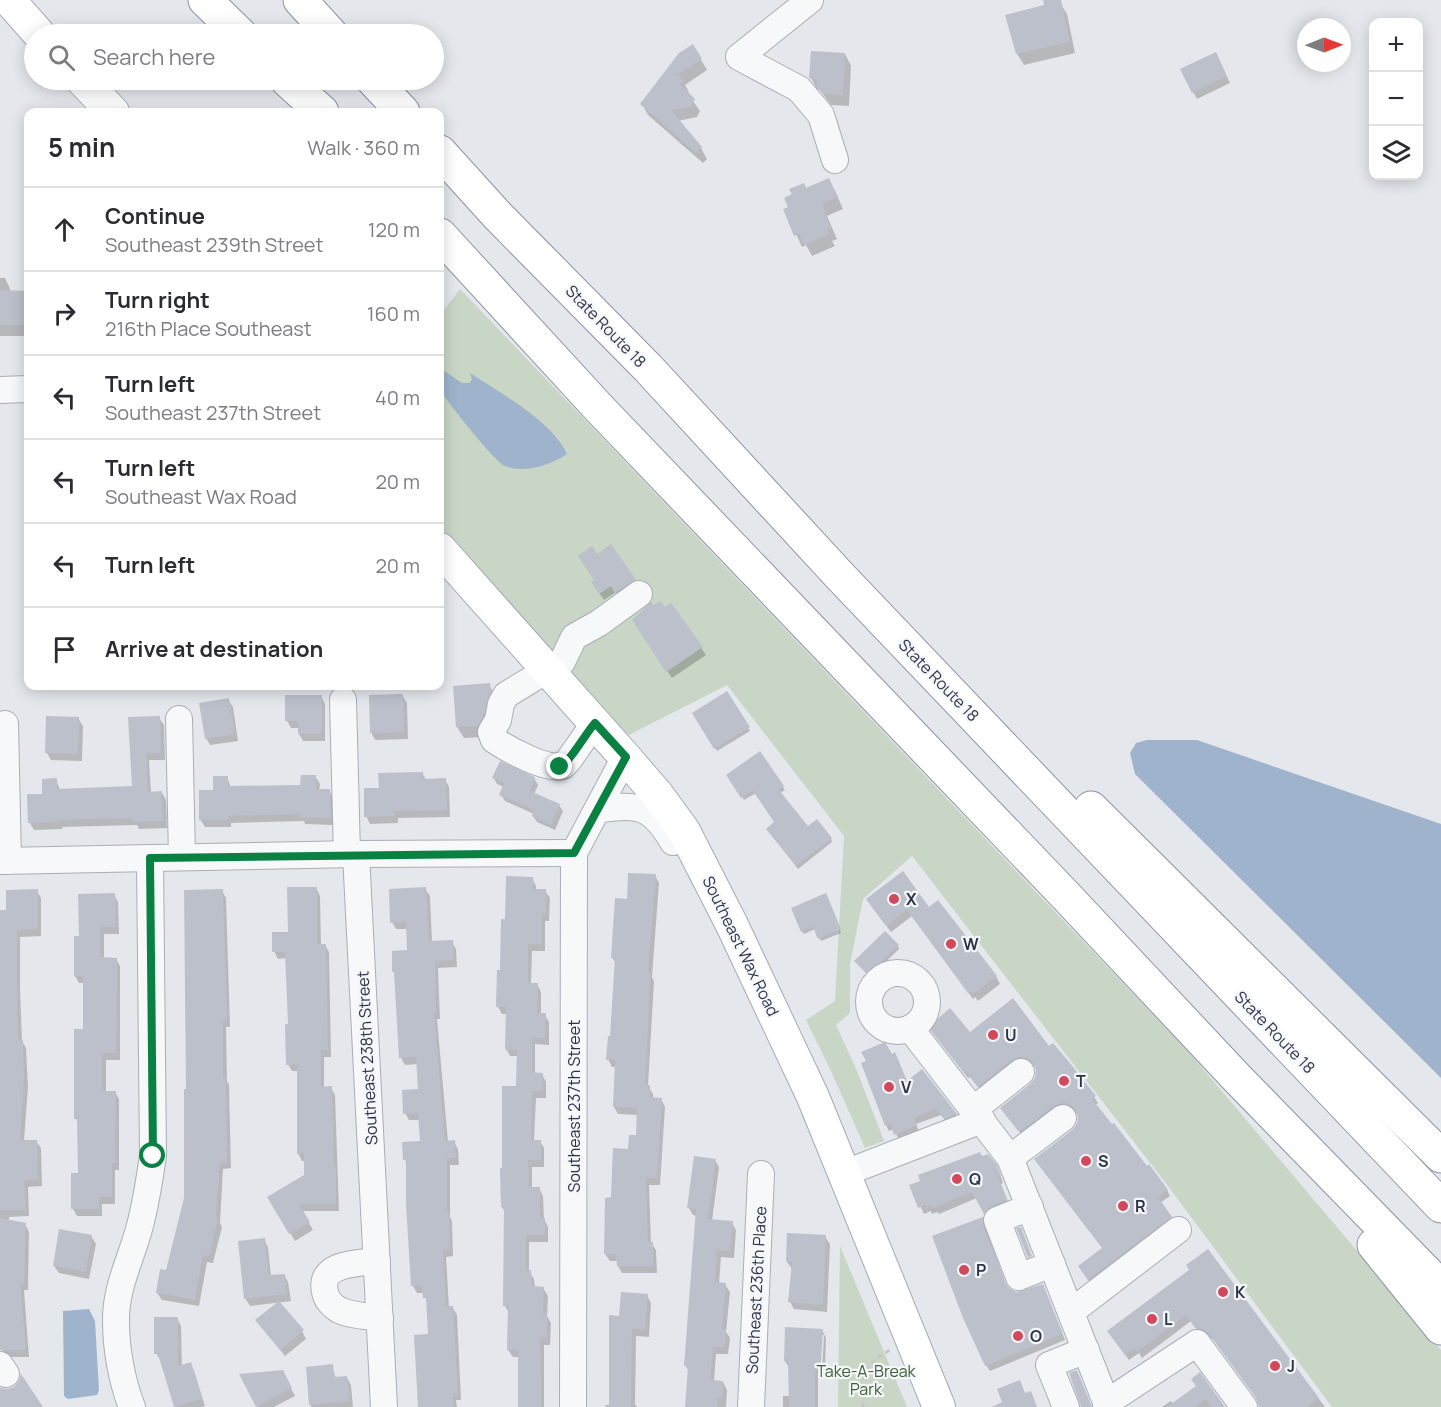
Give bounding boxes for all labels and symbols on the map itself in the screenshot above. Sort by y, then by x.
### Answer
north arrow [1297,18,1351,72]
street label: State Route 18 [561,280,651,372]
street label: State Route 18 [894,634,984,726]
route end [546,753,572,779]
street label: Southeast Wax Road [697,872,785,1020]
place label: X [906,888,917,910]
marker: X [887,892,901,906]
place label: W [963,933,979,955]
marker: W [944,937,958,951]
street label: Southeast 238th Street [351,970,383,1146]
street label: State Route 18 [1230,986,1320,1078]
street label: Southeast 237th Street [563,1020,585,1192]
place label: U [1005,1024,1017,1046]
marker: U [986,1028,1000,1042]
place label: T [1076,1070,1086,1092]
marker: T [1057,1074,1071,1088]
place label: V [901,1076,912,1098]
marker: V [882,1080,896,1094]
route start [139,1142,165,1168]
place label: S [1098,1150,1109,1172]
marker: S [1079,1154,1093,1168]
place label: Q [969,1168,981,1190]
marker: Q [950,1172,964,1186]
place label: R [1135,1195,1146,1217]
marker: R [1116,1199,1130,1213]
street label: Southeast 236th Place [741,1205,771,1375]
place label: P [976,1259,986,1281]
marker: P [957,1263,971,1277]
place label: K [1235,1281,1246,1303]
marker: K [1216,1285,1230,1299]
place label: L [1164,1308,1173,1330]
marker: L [1145,1312,1159,1326]
place label: O [1030,1325,1042,1347]
marker: O [1011,1329,1025,1343]
place label: J [1287,1355,1295,1377]
marker: J [1268,1359,1282,1373]
park label: Take-A-Break Park [816,1360,917,1400]

